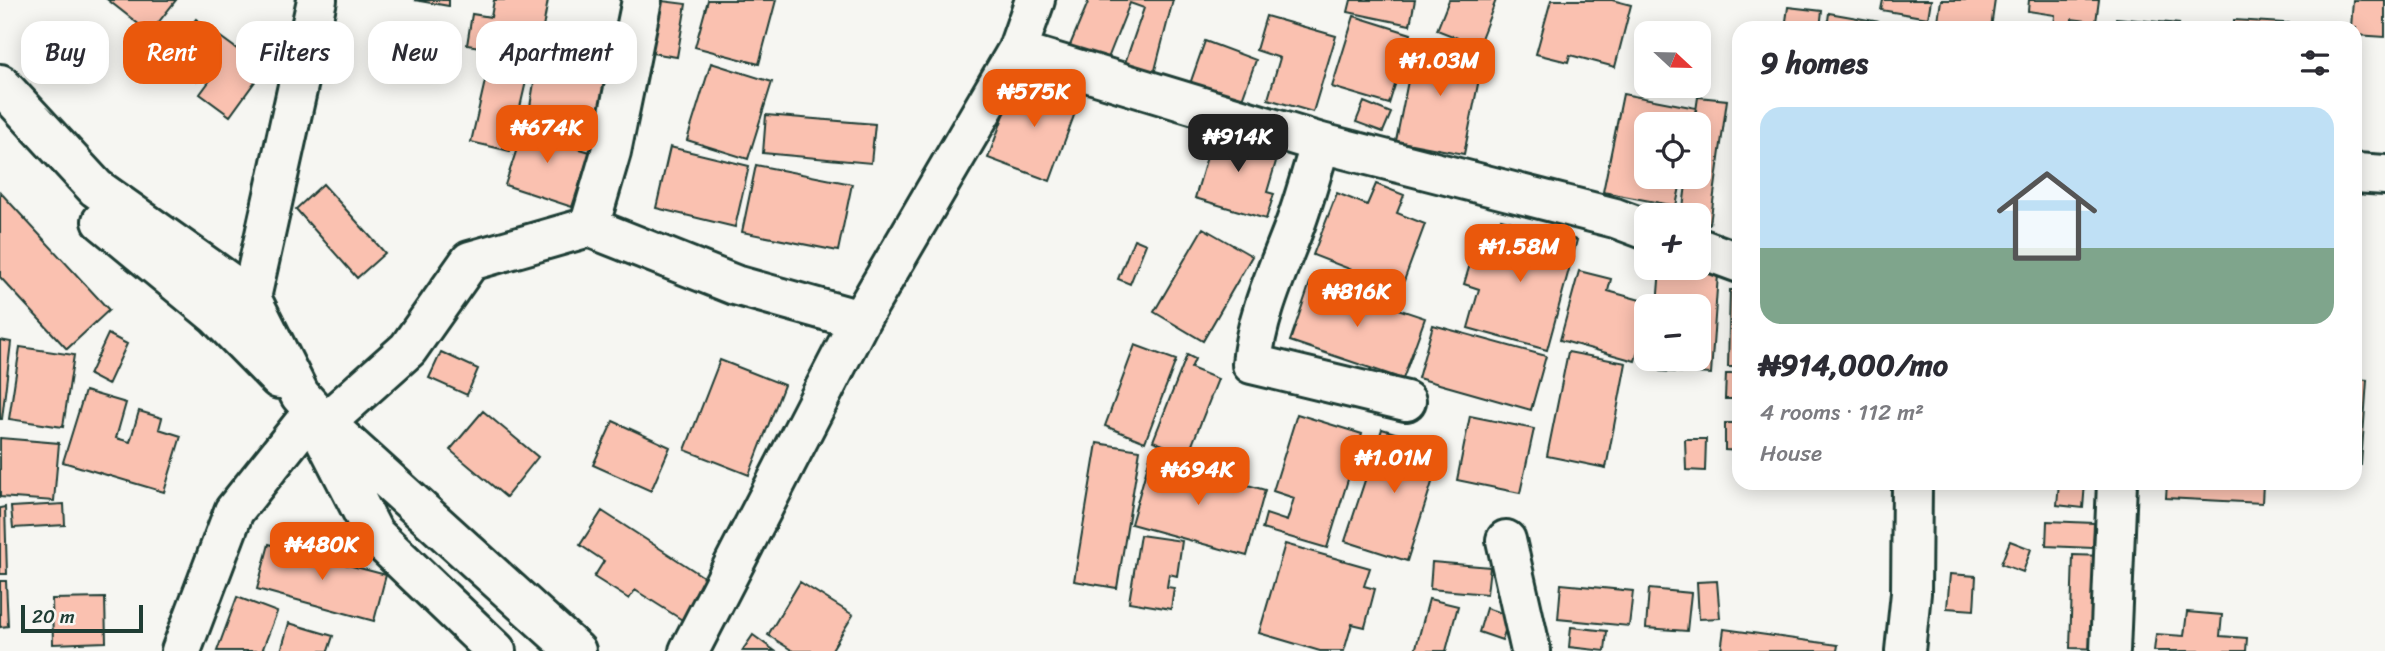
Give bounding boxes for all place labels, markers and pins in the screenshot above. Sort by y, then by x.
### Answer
pin: ₦1.03M [1383,38,1497,98]
pin: ₦575K [985,69,1083,129]
pin: ₦674K [498,106,596,165]
pin: ₦914K [1189,114,1287,174]
pin: ₦1.58M [1463,224,1577,284]
pin: ₦816K [1308,270,1406,329]
pin: ₦1.01M [1337,435,1451,495]
pin: ₦694K [1149,448,1247,507]
pin: ₦480K [273,522,371,582]

